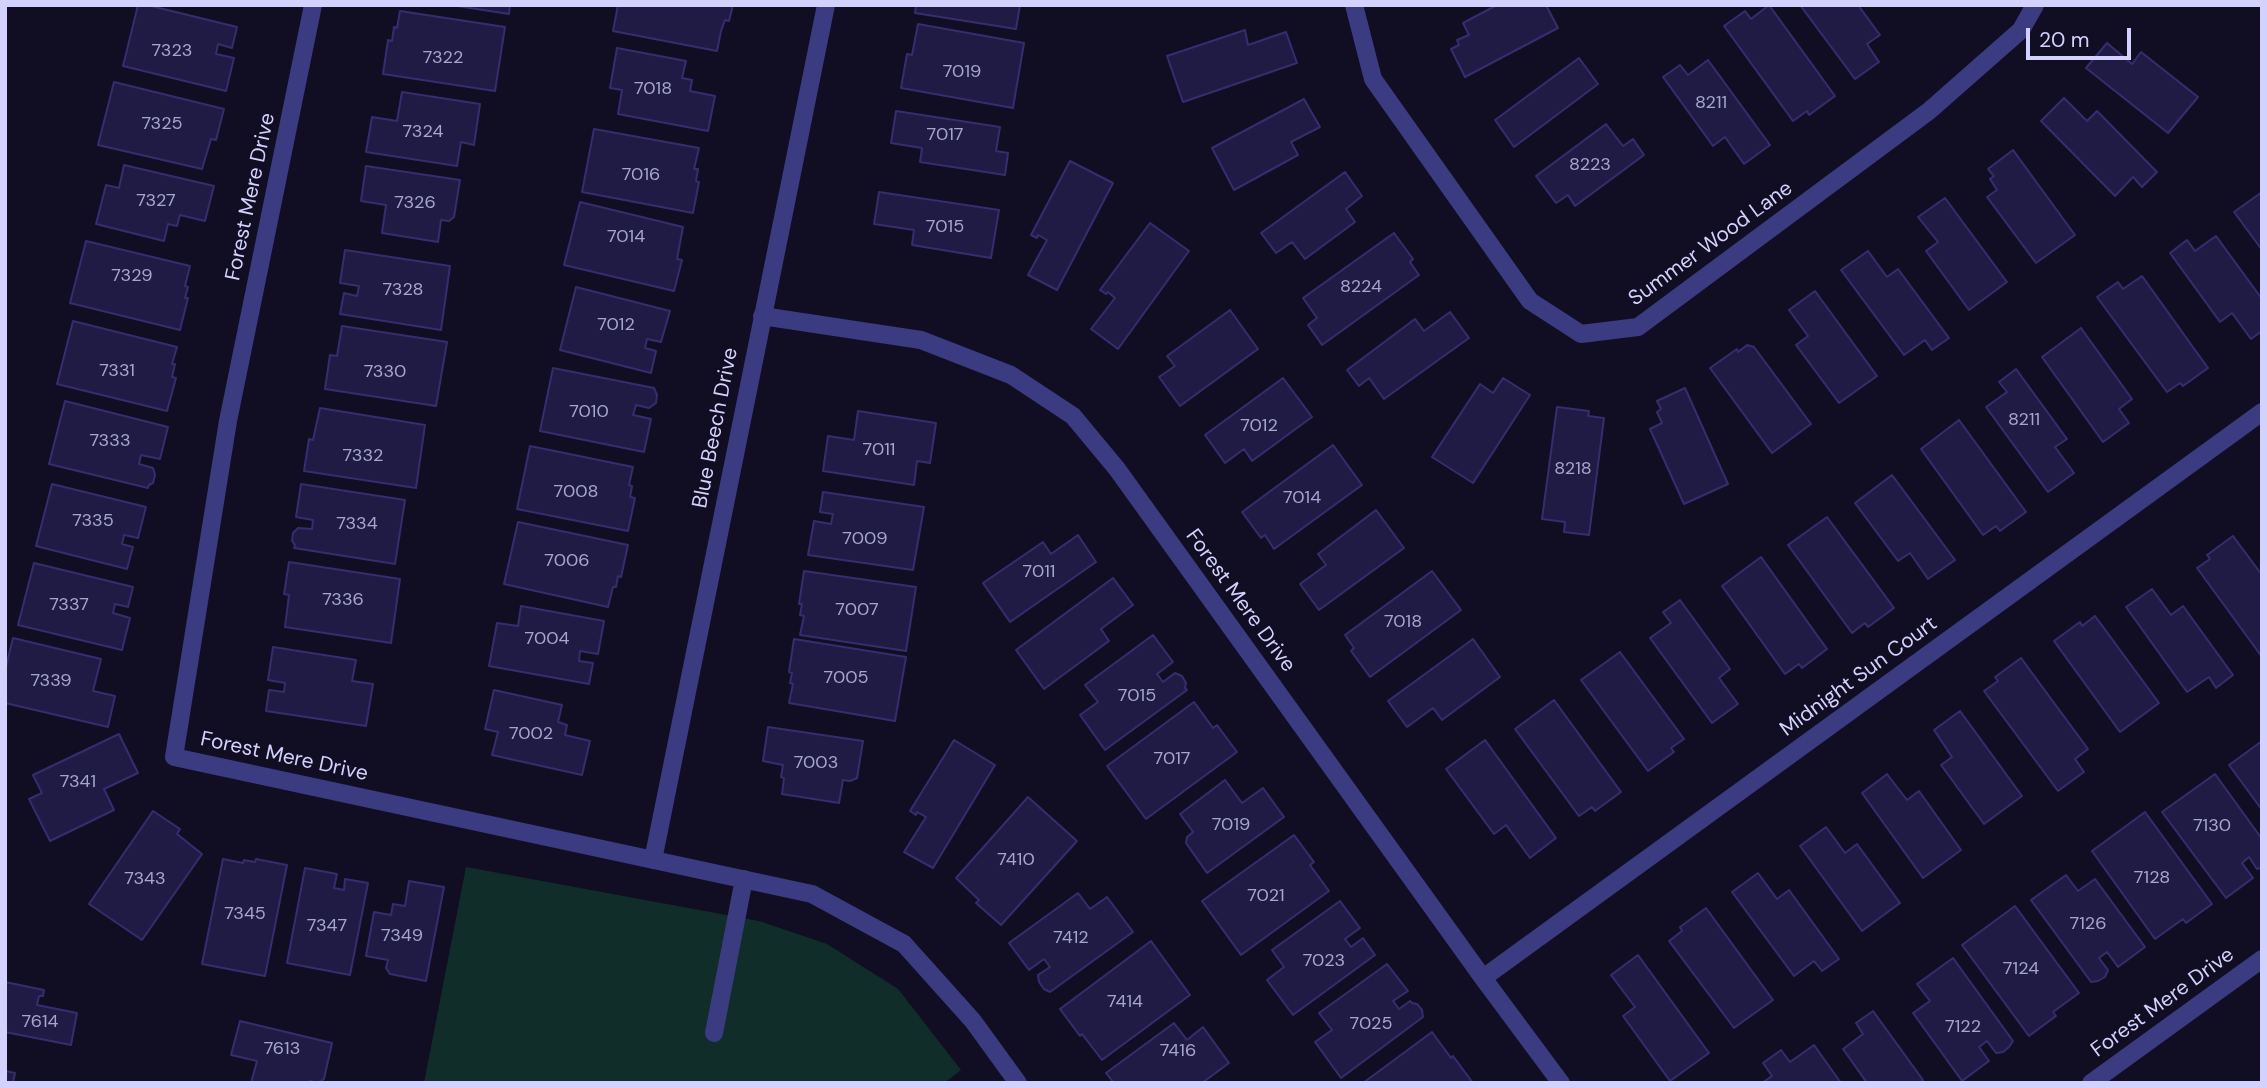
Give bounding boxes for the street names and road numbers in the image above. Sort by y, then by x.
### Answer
street label: Forest Mere Drive [221,111,281,283]
street label: Summer Wood Lane [1624,176,1798,312]
street label: Blue Beech Drive [688,346,744,510]
street label: Forest Mere Drive [1180,525,1300,677]
street label: Midnight Sun Court [1776,612,1942,742]
street label: Forest Mere Drive [198,727,370,787]
street label: Forest Mere Drive [2087,943,2239,1063]

